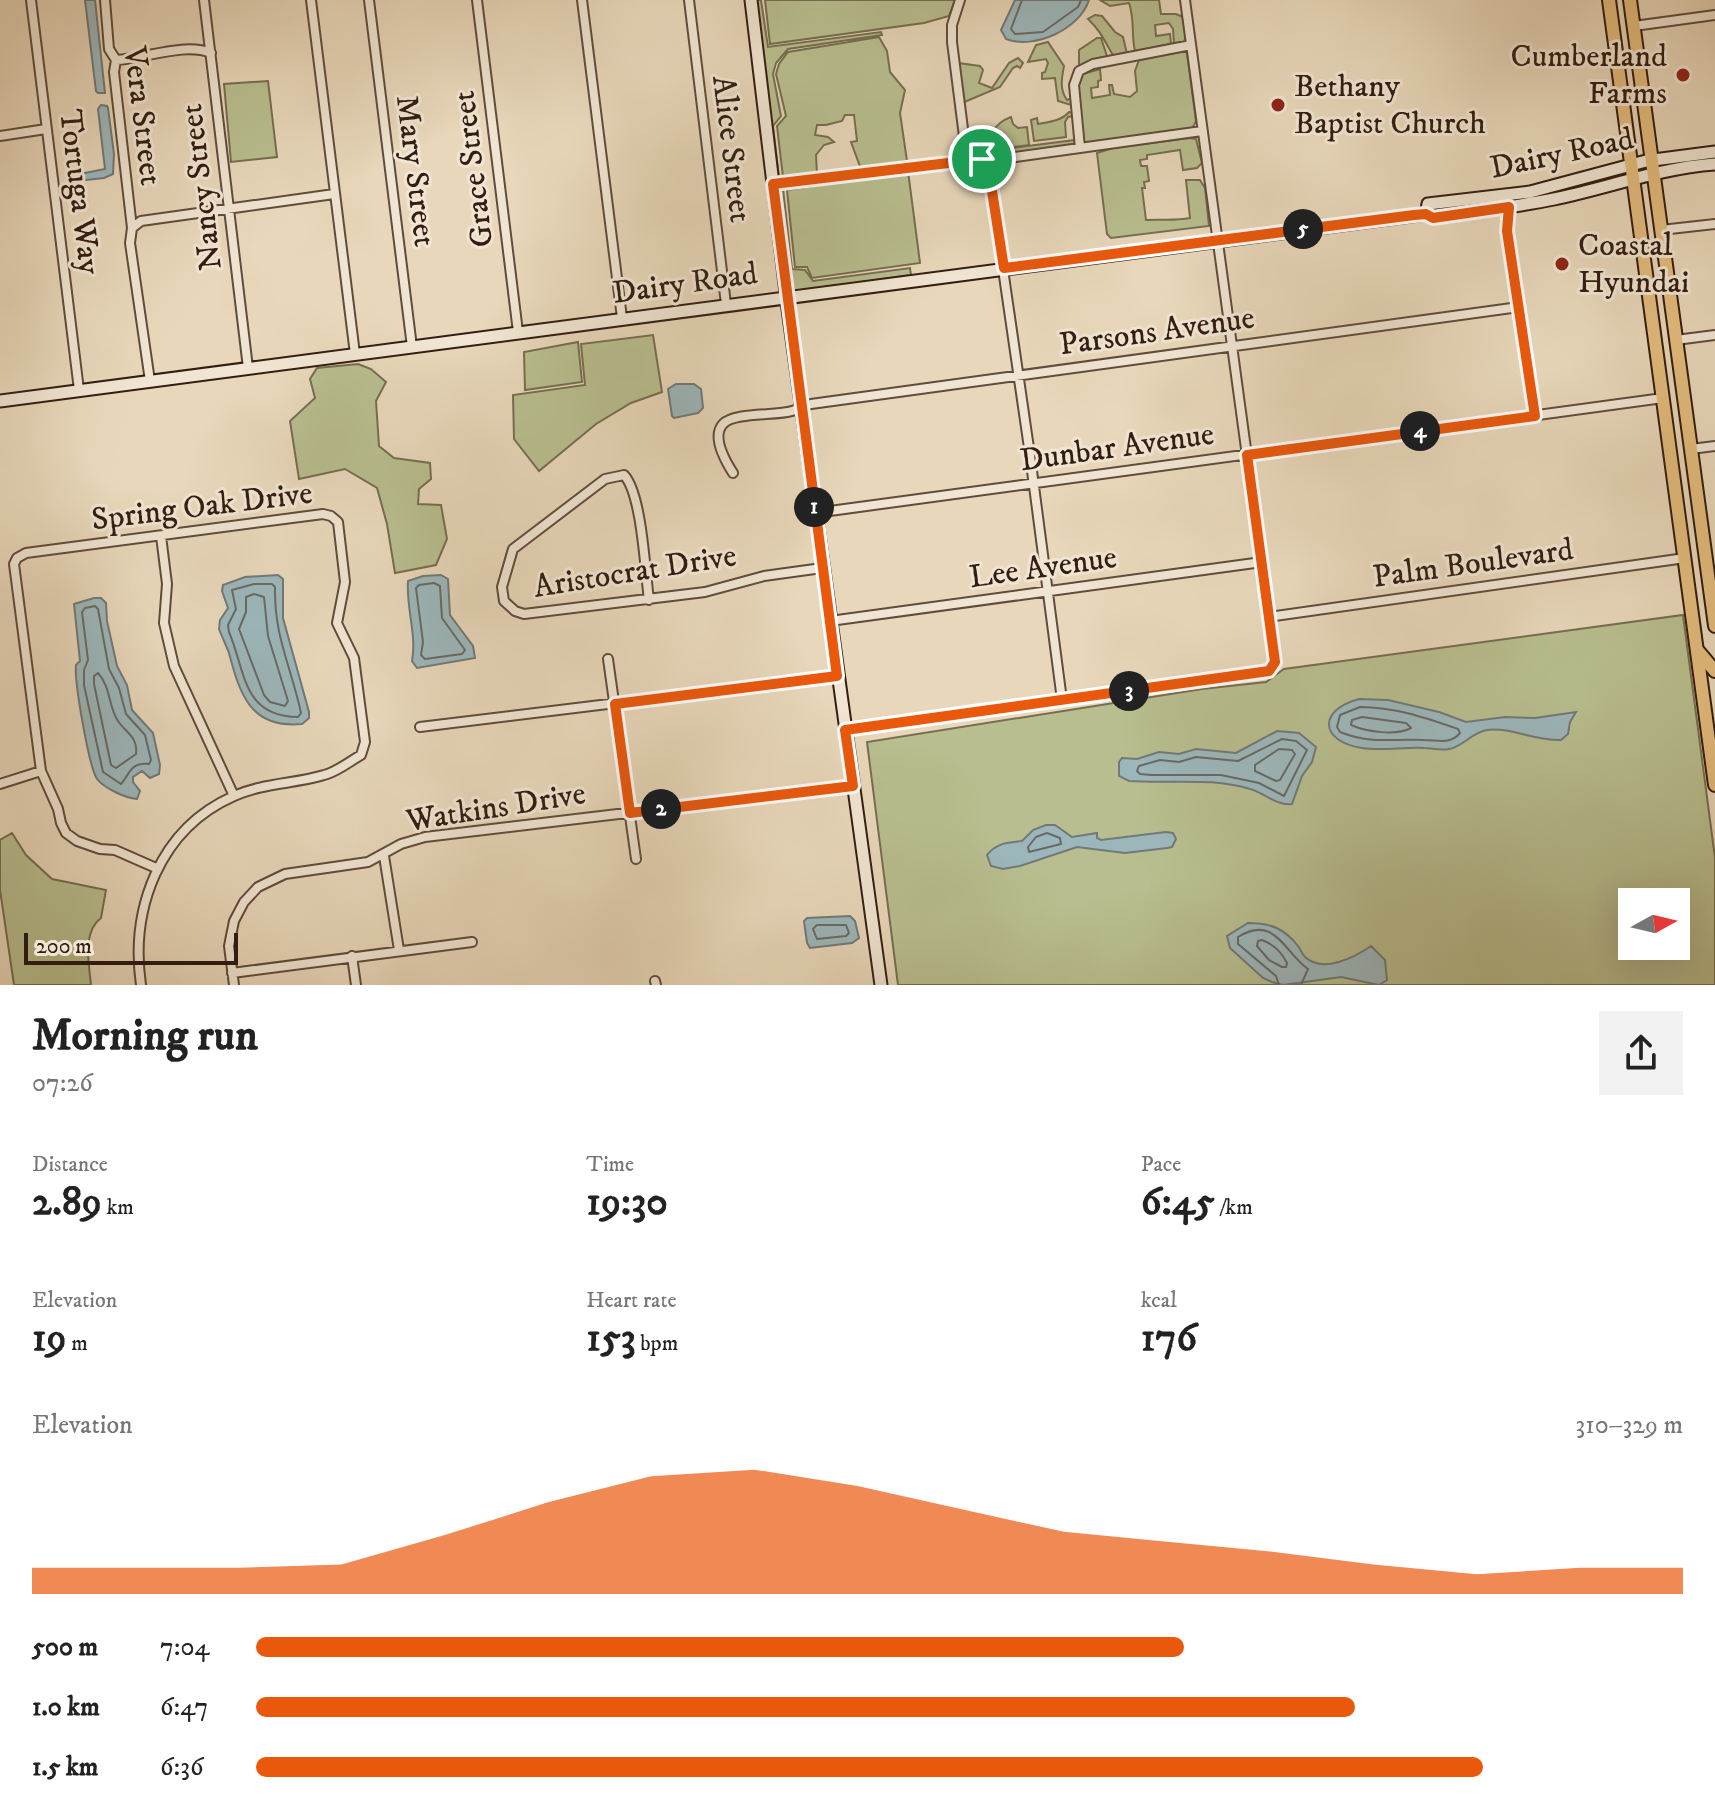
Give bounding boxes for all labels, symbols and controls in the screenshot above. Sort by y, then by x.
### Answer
place label: Cumberland Farms [1511,37,1667,114]
street label: Vera Street [114,43,170,188]
marker: Cumberland Farms [1674,66,1692,84]
place label: Bethany Baptist Church [1294,67,1486,144]
street label: Alice Street [702,73,760,225]
street label: Grace Street [445,88,503,250]
street label: Mary Street [386,93,444,249]
marker: Bethany Baptist Church [1269,96,1287,114]
street label: Nancy Street [172,102,232,272]
street label: Tortuga Way [49,107,109,278]
street label: Dairy Road [1486,119,1638,189]
pin [948,125,1016,193]
icon: arrive [960,137,1004,181]
pin: 5 [1283,209,1323,249]
text: 5 [1298,215,1308,242]
place label: Coastal Hyundai [1578,226,1689,303]
street label: Dairy Road [610,254,760,314]
marker: Coastal Hyundai [1553,255,1571,273]
street label: Parsons Avenue [1057,298,1257,366]
pin: 4 [1400,411,1440,451]
street label: Dunbar Avenue [1017,415,1217,481]
text: 4 [1414,417,1426,444]
street label: Spring Oak Drive [89,474,315,540]
pin: 1 [794,487,834,527]
text: 1 [810,493,818,520]
street label: Palm Boulevard [1370,530,1576,598]
street label: Aristocrat Drive [531,536,739,608]
street label: Lee Avenue [967,538,1119,598]
pin: 3 [1109,671,1149,711]
text: 3 [1125,677,1133,704]
street label: Watkins Drive [403,774,588,842]
pin: 2 [641,789,681,829]
text: 2 [656,795,666,822]
north arrow [1618,888,1690,960]
map controls [1618,888,1690,960]
scale bar [24,929,238,965]
text: 200 m [36,933,92,960]
text: Morning run [32,1009,258,1064]
button: share [1599,1011,1683,1095]
text: 07:26 [32,1067,93,1100]
text: Distance [32,1151,108,1178]
text: Time [586,1151,634,1178]
text: Pace [1141,1151,1181,1178]
text: 2.89 [32,1178,102,1228]
text: 19:30 [586,1178,668,1228]
text: 6:45 [1141,1178,1215,1228]
text: km [102,1194,134,1221]
text: /km [1215,1194,1253,1221]
text: Elevation [32,1287,117,1314]
text: Heart rate [586,1287,677,1314]
text: kcal [1141,1287,1177,1314]
text: 19 [32,1314,67,1364]
text: 153 [586,1314,636,1364]
text: 176 [1141,1314,1197,1364]
text: m [67,1330,88,1357]
text: bpm [636,1330,678,1357]
text: Elevation [32,1409,133,1442]
text: 310–329 m [1576,1409,1683,1442]
text: 500 m [32,1631,98,1664]
text: 7:04 [160,1631,209,1664]
text: 1.0 km [32,1691,100,1724]
text: 6:47 [160,1691,208,1724]
text: 1.5 km [32,1751,98,1784]
text: 6:36 [160,1751,204,1784]

